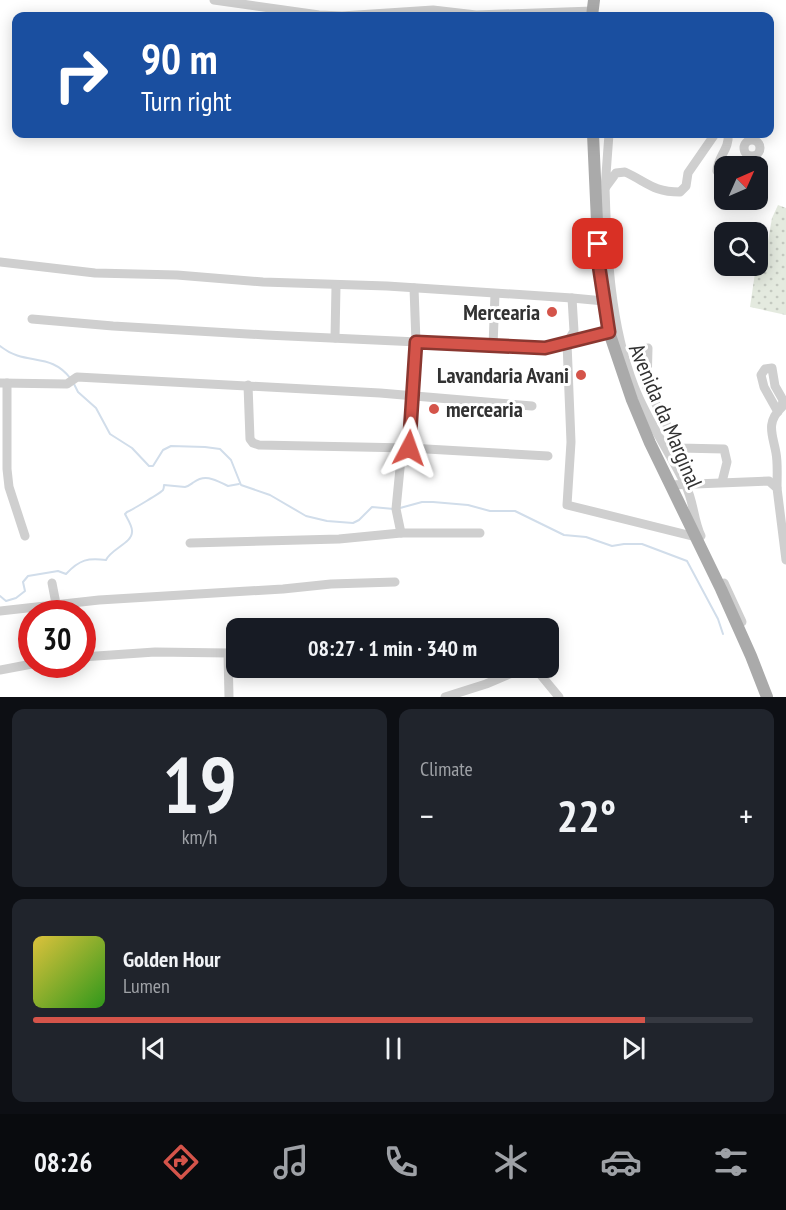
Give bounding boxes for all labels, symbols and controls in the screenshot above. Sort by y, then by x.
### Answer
text: 90 m [141,31,218,86]
icon: right [42,36,120,114]
text: Turn right [141,84,232,118]
north arrow [714,156,768,210]
map controls [714,156,768,276]
pin [572,218,623,269]
button: search [714,222,768,276]
icon: arrive [581,227,614,260]
place label: Mercearia [463,298,540,326]
marker: Mercearia [545,305,559,319]
street label: Avenida da Marginal [623,339,709,493]
place label: Lavandaria Avani [437,361,569,389]
marker: Lavandaria Avani [574,368,588,382]
place label: mercearia [446,395,523,423]
marker: mercearia [427,402,441,416]
position arrow [377,416,441,480]
speed limit sign: 30 [18,600,96,678]
text: 08:27 · 1 min · 340 m [308,634,477,662]
text: 19 [162,734,237,835]
text: Climate [420,756,473,782]
text: 22° [557,786,616,844]
text: − [420,794,434,837]
text: + [739,794,753,837]
text: km/h [182,824,217,850]
text: Golden Hour [123,945,221,973]
text: Lumen [123,973,170,999]
icon: previous [137,1032,170,1065]
icon: pause [377,1032,410,1065]
icon: next [617,1032,650,1065]
icon: directions [160,1141,202,1183]
icon: music [270,1141,312,1183]
icon: phone [380,1141,422,1183]
icon: climate [490,1141,532,1183]
icon: car [600,1141,642,1183]
icon: filters [710,1141,752,1183]
text: 08:26 [34,1145,92,1179]

